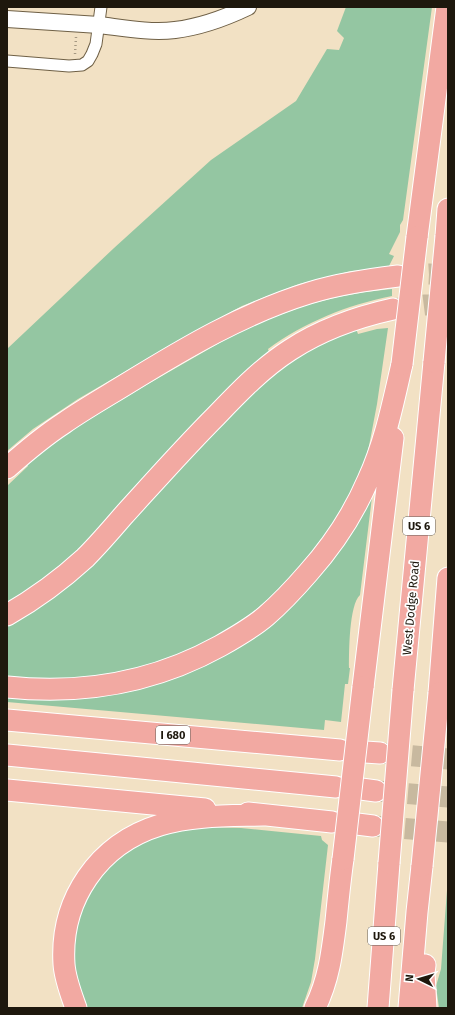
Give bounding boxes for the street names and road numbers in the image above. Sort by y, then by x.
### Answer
road number: US 6 [403,517,435,535]
street label: West Dodge Road [400,560,422,656]
road number: I 680 [156,726,190,744]
road number: US 6 [368,927,400,945]

